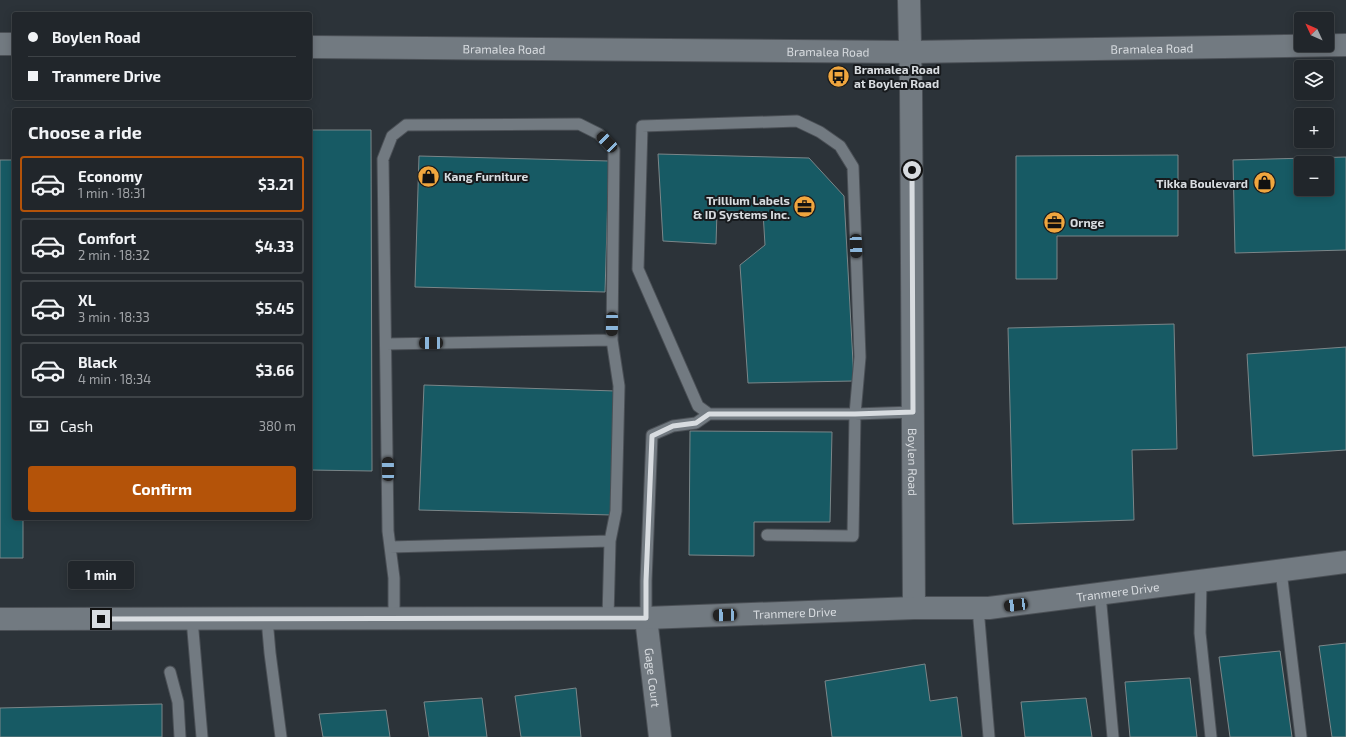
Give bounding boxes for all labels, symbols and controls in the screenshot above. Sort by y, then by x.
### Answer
north arrow [1294,12,1334,52]
map controls [1294,12,1334,196]
text: Boylen Road [52,28,140,46]
street label: Bramalea Road [1110,40,1194,56]
street label: Bramalea Road [462,41,546,56]
street label: Bramalea Road [786,44,870,59]
button: layers [1294,60,1334,100]
place label: Bramalea Road at Boylen Road [854,62,940,91]
bus stop icon: Bramalea Road at Boylen Road [825,63,851,89]
text: Tranmere Drive [52,67,161,85]
button: + [1294,108,1334,148]
text: Choose a ride [28,121,142,143]
car [594,129,620,155]
button: − [1294,156,1334,196]
route start [903,161,921,179]
shop icon: Kang Furniture [416,163,442,189]
icon: car [30,166,66,202]
text: Economy [78,167,143,185]
place label: Kang Furniture [444,169,529,183]
shop icon: Tikka Boulevard [1251,170,1277,196]
text: $3.21 [258,175,294,193]
place label: Tikka Boulevard [1156,176,1248,190]
text: 1 min · 18:31 [78,185,146,201]
place label: Trillium Labels & ID Systems Inc. [693,193,790,222]
office icon: Trillium Labels & ID Systems Inc. [792,194,818,220]
office icon: Ornge [1042,209,1068,235]
place label: Ornge [1070,215,1104,229]
icon: car [30,228,66,264]
text: Comfort [78,229,136,247]
car [850,234,862,258]
text: $4.33 [255,237,294,255]
text: 2 min · 18:32 [78,247,150,263]
icon: car [30,290,66,326]
text: XL [78,291,96,309]
text: $5.45 [256,299,294,317]
text: 3 min · 18:33 [78,309,150,325]
car [606,312,618,336]
car [419,337,443,349]
icon: car [30,352,66,388]
text: Black [78,353,117,371]
text: $3.66 [255,361,294,379]
text: 4 min · 18:34 [78,371,151,387]
icon: cash [28,415,50,437]
text: Cash [60,417,93,435]
text: 380 m [259,418,296,434]
street label: Boylen Road [906,428,920,496]
car [382,457,394,481]
button: Confirm [28,466,296,512]
callout: 1 min [68,561,134,589]
text: 1 min [85,567,117,583]
street label: Tranmere Drive [1075,579,1160,604]
car [1003,598,1029,612]
street label: Tranmere Drive [753,604,837,621]
car [713,609,737,621]
route end [92,610,110,628]
street label: Gage Court [643,647,664,709]

